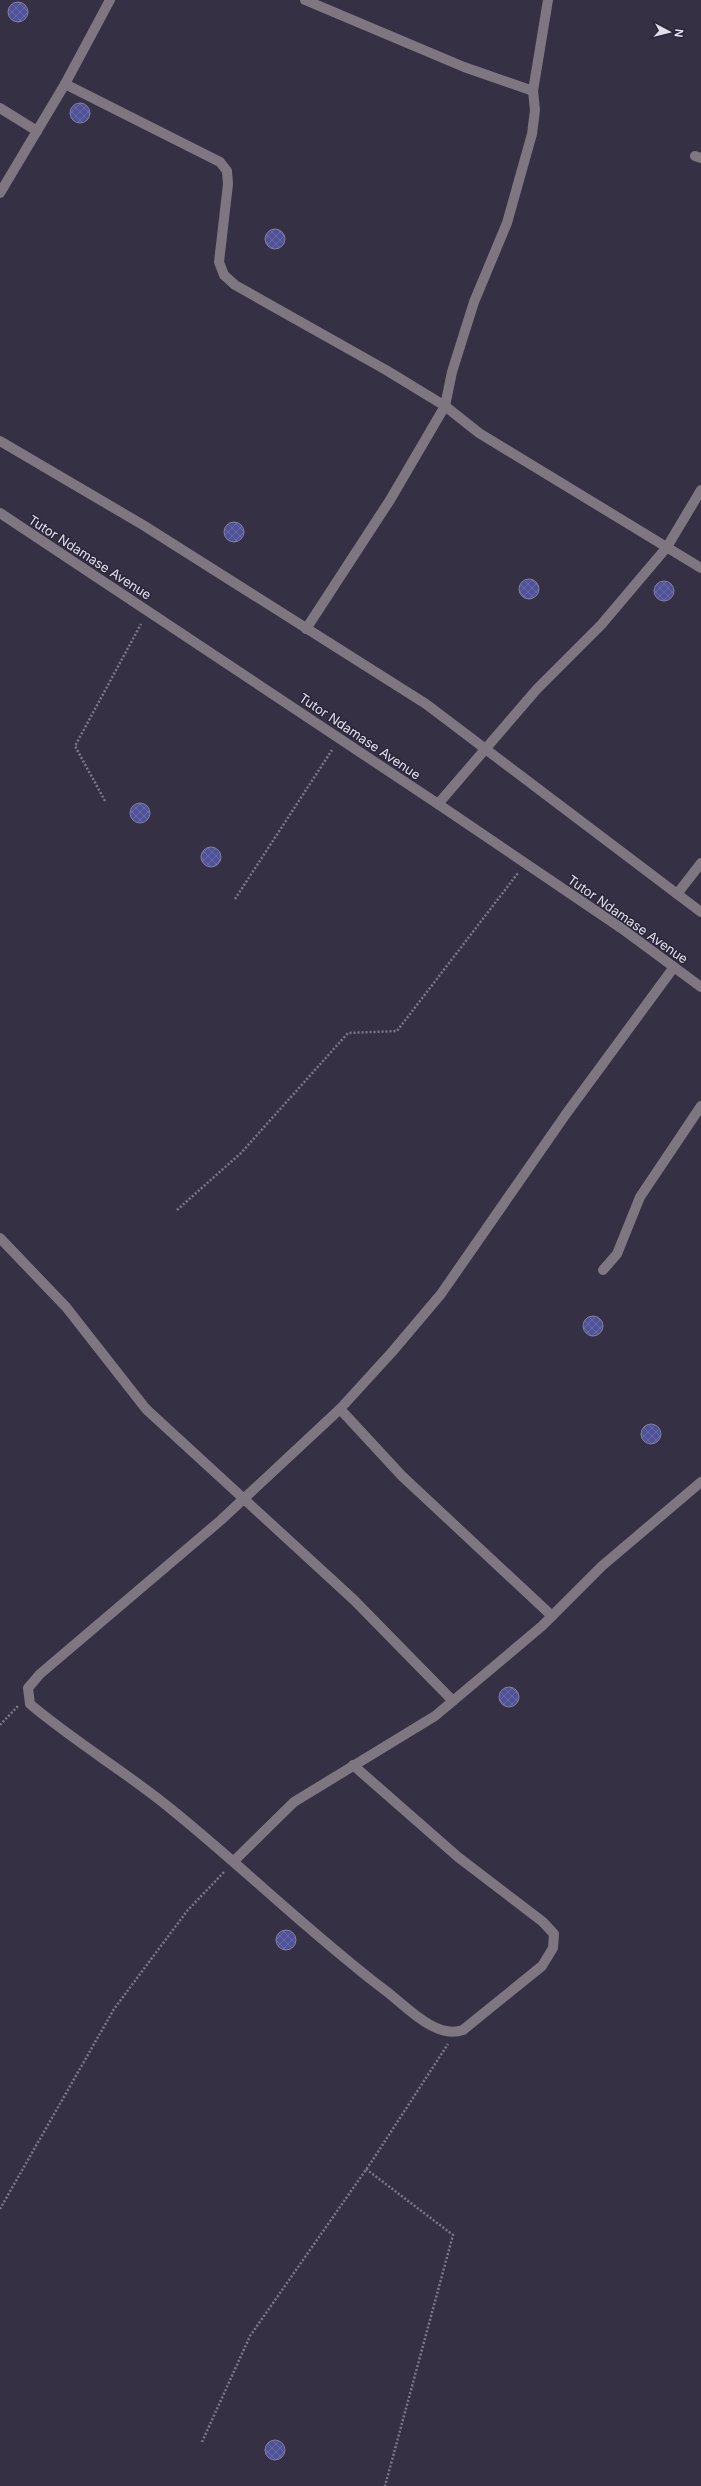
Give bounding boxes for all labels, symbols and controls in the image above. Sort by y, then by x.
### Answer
north arrow [649,12,689,52]
text: N [671,28,686,38]
street label: Tutor Ndamase Avenue [26,511,154,603]
street label: Tutor Ndamase Avenue [296,689,424,783]
street label: Tutor Ndamase Avenue [565,871,691,967]

